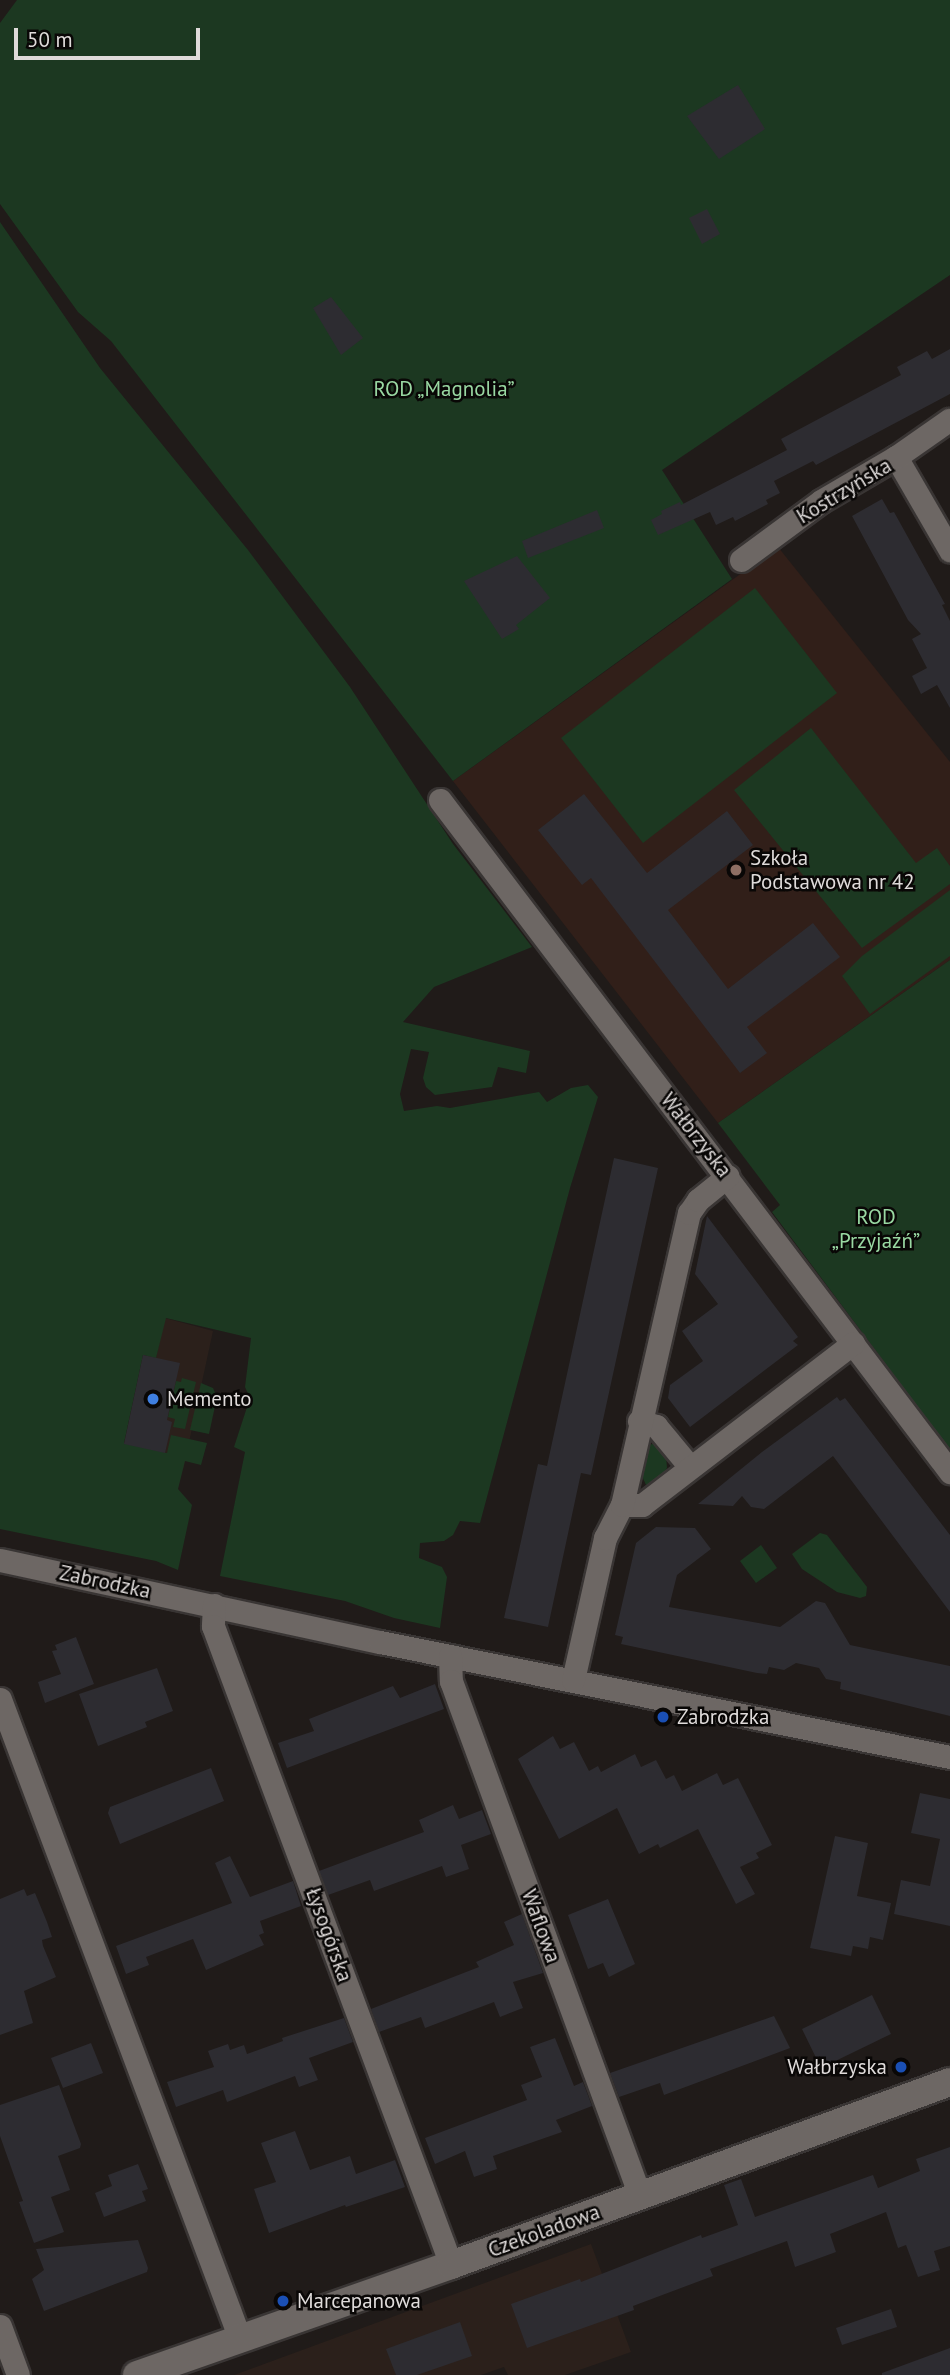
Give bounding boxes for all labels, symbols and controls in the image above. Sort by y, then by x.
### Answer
scale bar [18,14,203,58]
text: 50 m [27,26,73,53]
park label: ROD „Magnolia” [373,376,515,402]
street label: Kostrzyńska [792,453,896,529]
place label: Szkoła Podstawowa nr 42 [750,845,915,895]
marker: Szkoła Podstawowa nr 42 [728,862,744,878]
street label: Wałbrzyska [655,1088,737,1182]
park label: ROD „Przyjaźń” [832,1204,920,1254]
place label: Memento [167,1386,252,1412]
marker: Memento [145,1391,161,1407]
street label: Zabrodzka [57,1560,153,1604]
place label: Zabrodzka [677,1704,769,1730]
marker: Zabrodzka [655,1709,671,1725]
street label: Łysogórska [300,1885,358,1985]
street label: Waflowa [516,1886,566,1966]
place label: Wałbrzyska [787,2054,887,2080]
marker: Wałbrzyska [893,2059,909,2075]
street label: Czekoladowa [485,2199,603,2263]
place label: Marcepanowa [297,2288,421,2314]
marker: Marcepanowa [275,2293,291,2309]

